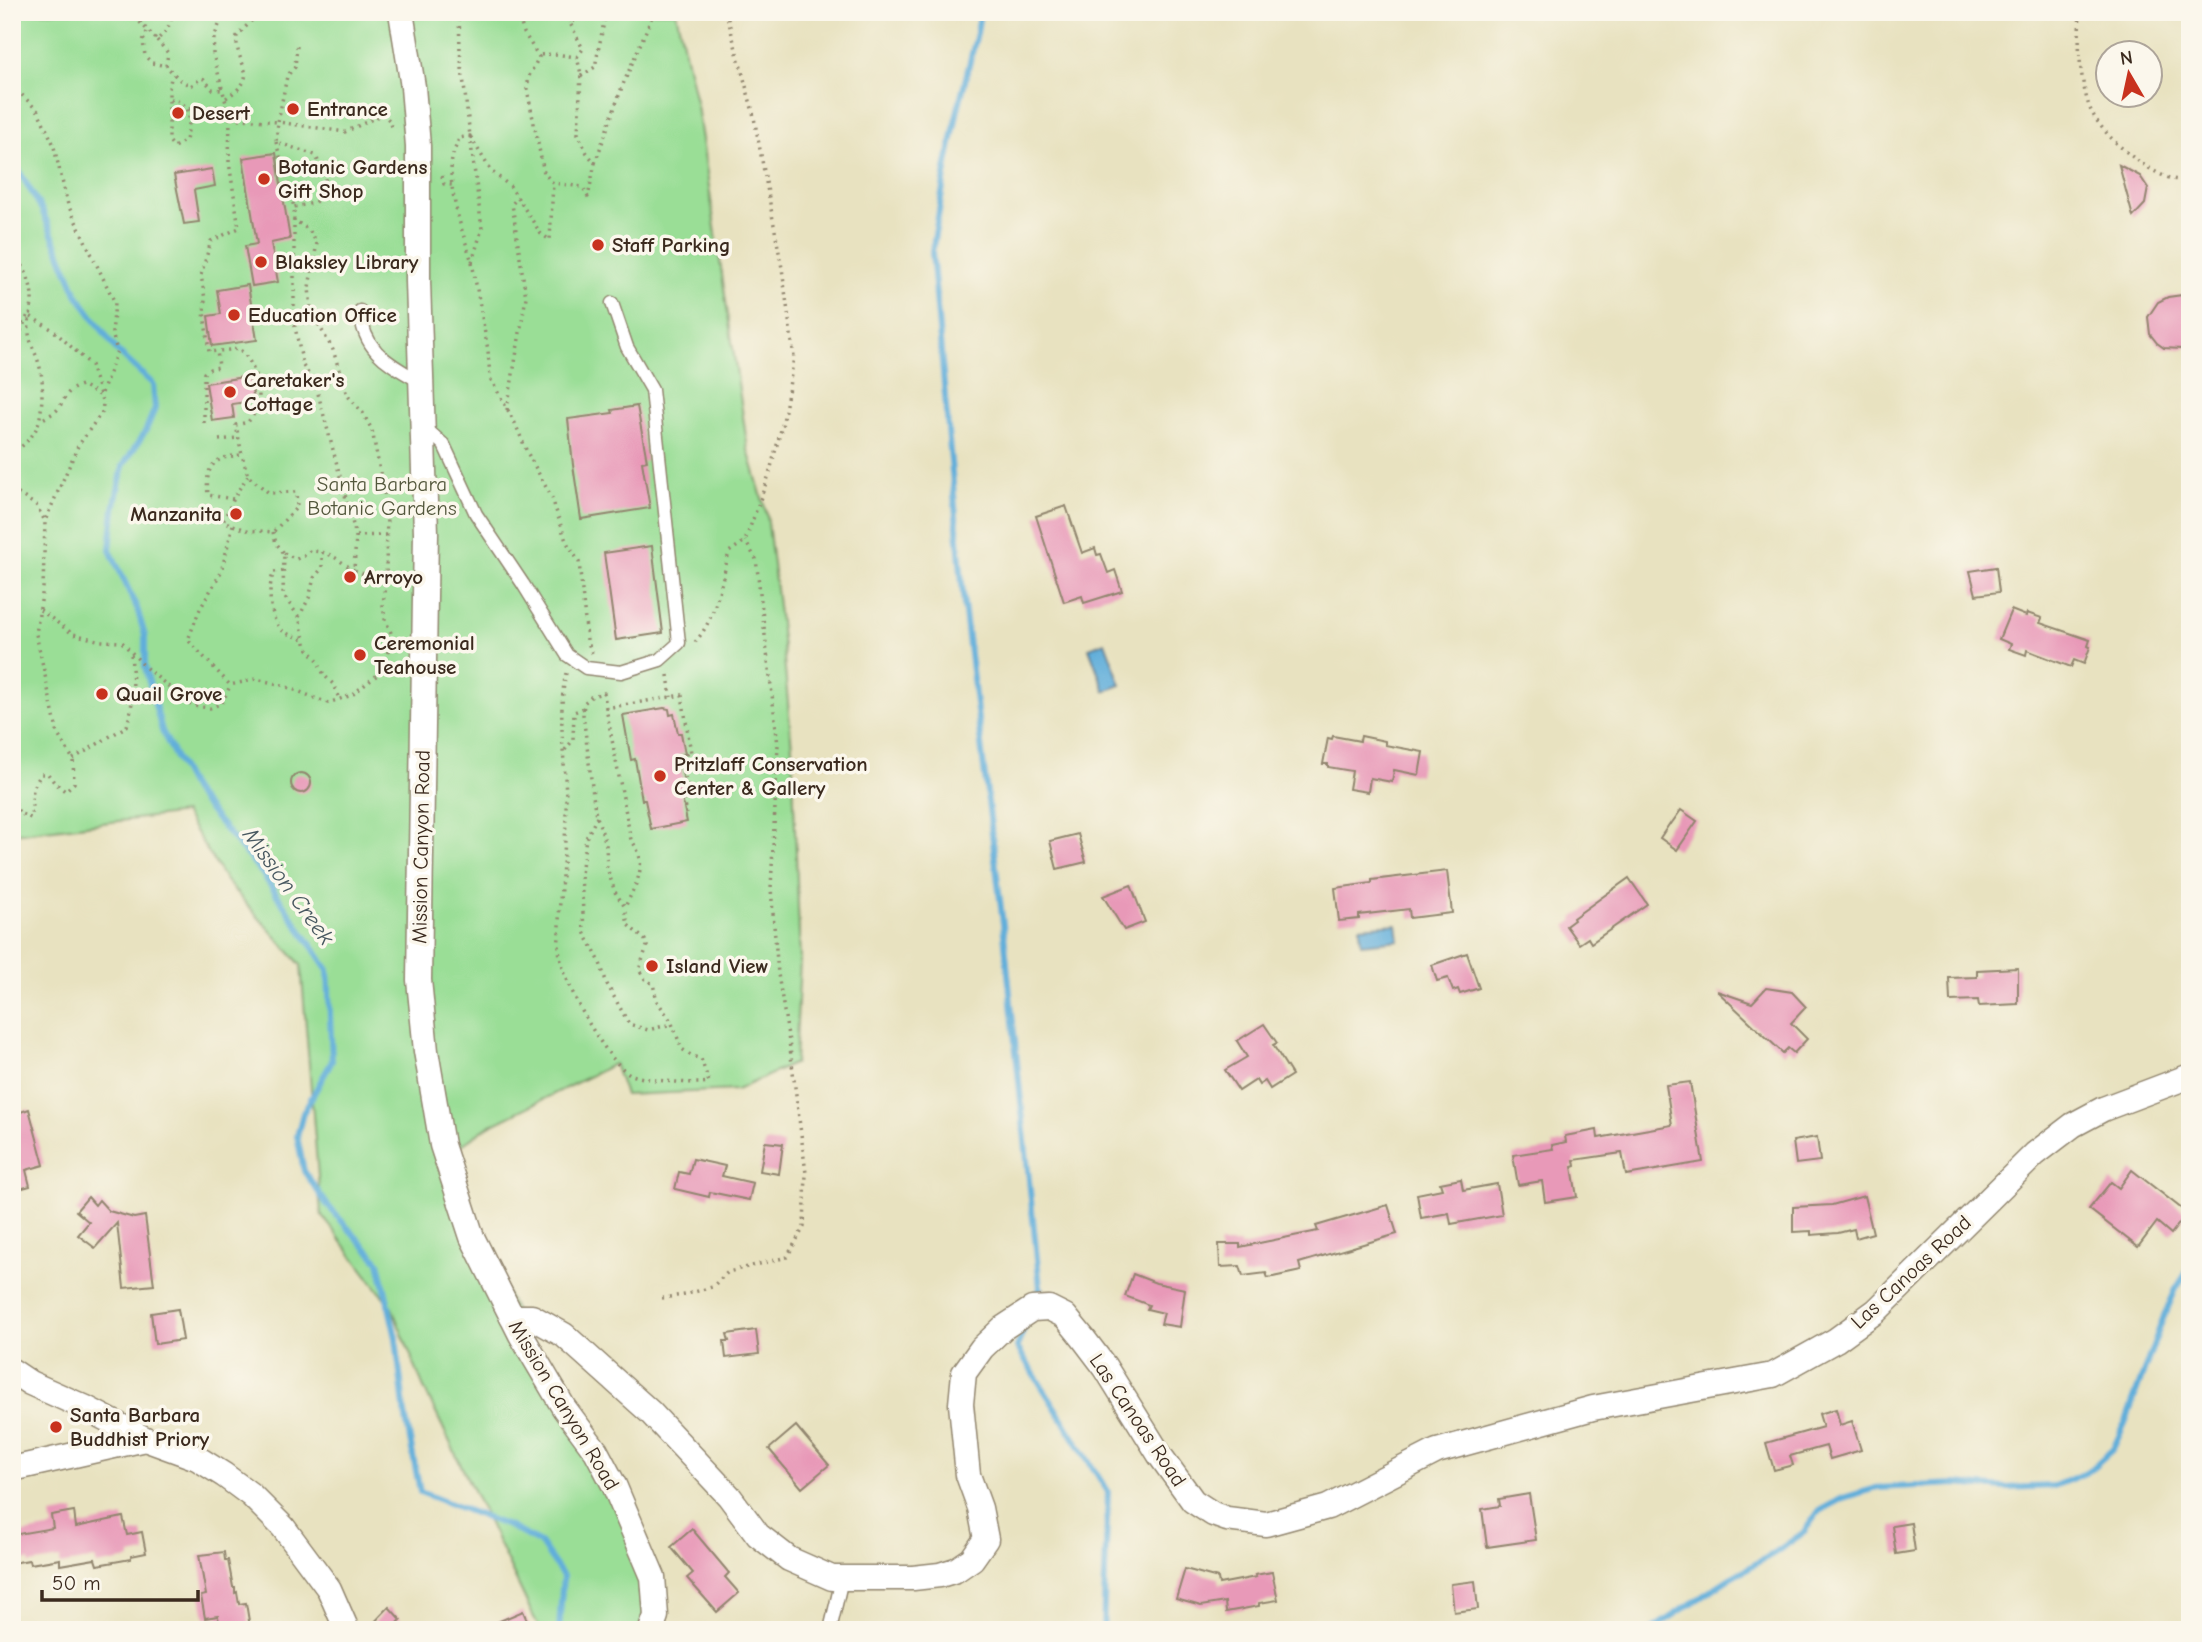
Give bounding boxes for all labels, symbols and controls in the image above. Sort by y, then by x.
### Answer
north arrow [2094,38,2164,108]
text: N [2119,46,2134,70]
place label: Entrance [307,97,388,121]
place label: Desert [192,101,251,125]
marker: Entrance [285,101,301,117]
marker: Desert [170,105,186,121]
place label: Botanic Gardens Gift Shop [278,155,428,203]
marker: Botanic Gardens Gift Shop [256,171,272,187]
place label: Staff Parking [612,233,730,257]
marker: Staff Parking [590,237,606,253]
place label: Blaksley Library [275,250,419,274]
marker: Blaksley Library [253,254,269,270]
place label: Education Office [248,303,397,327]
marker: Education Office [226,307,242,323]
place label: Caretaker's Cottage [244,368,344,416]
marker: Caretaker's Cottage [222,384,238,400]
park label: Santa Barbara Botanic Gardens [307,472,457,520]
place label: Manzanita [130,502,222,526]
marker: Manzanita [228,506,244,522]
place label: Arroyo [364,565,423,589]
marker: Arroyo [342,569,358,585]
place label: Ceremonial Teahouse [374,631,475,679]
marker: Ceremonial Teahouse [352,647,368,663]
place label: Quail Grove [116,682,222,706]
marker: Quail Grove [94,686,110,702]
street label: Mission Canyon Road [407,750,435,944]
place label: Pritzlaff Conservation Center & Gallery [674,752,868,800]
marker: Pritzlaff Conservation Center & Gallery [652,768,668,784]
water label: Mission Creek [236,822,341,951]
place label: Island View [666,954,769,978]
marker: Island View [644,958,660,974]
street label: Las Canoas Road [1846,1210,1976,1334]
street label: Mission Canyon Road [504,1316,624,1494]
street label: Las Canoas Road [1085,1349,1191,1491]
place label: Santa Barbara Buddhist Priory [70,1403,210,1451]
marker: Santa Barbara Buddhist Priory [48,1419,64,1435]
scale bar [42,1558,198,1602]
text: 50 m [52,1571,101,1595]

